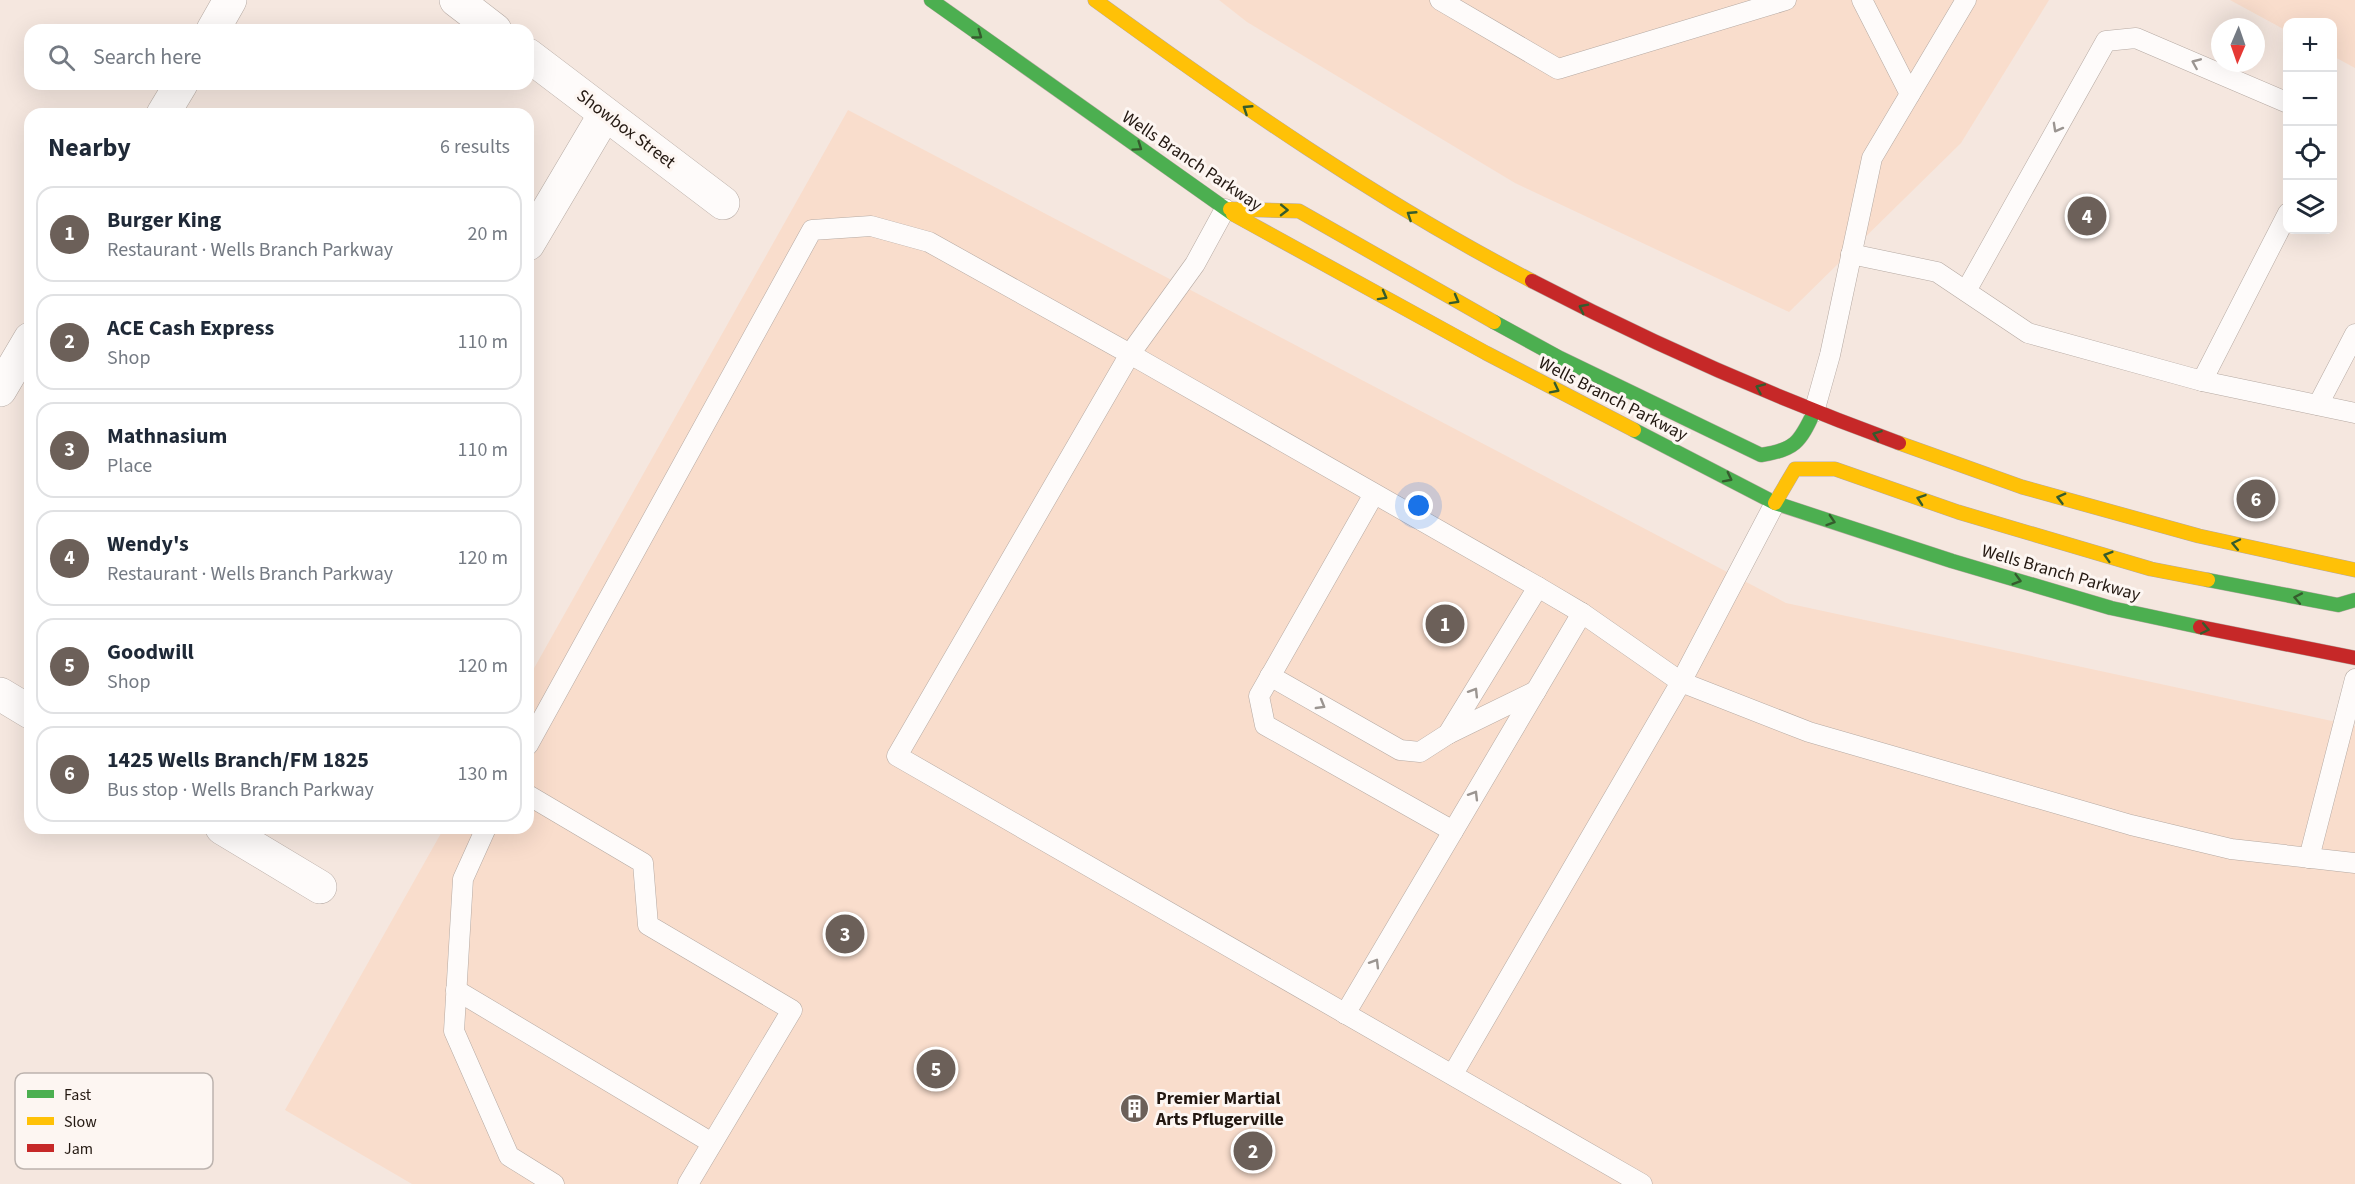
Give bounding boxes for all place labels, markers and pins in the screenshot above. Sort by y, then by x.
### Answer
pin: 4 [2068,194,2106,238]
pin: 6 [2236,476,2276,522]
pin: 1 [1426,602,1464,646]
pin: 3 [826,912,864,956]
pin: 5 [916,1046,956,1092]
place label: Premier Martial Arts Pflugerville [1155,1086,1284,1132]
building icon: Premier Martial Arts Pflugerville [1119,1092,1151,1124]
pin: 2 [1234,1128,1272,1174]

